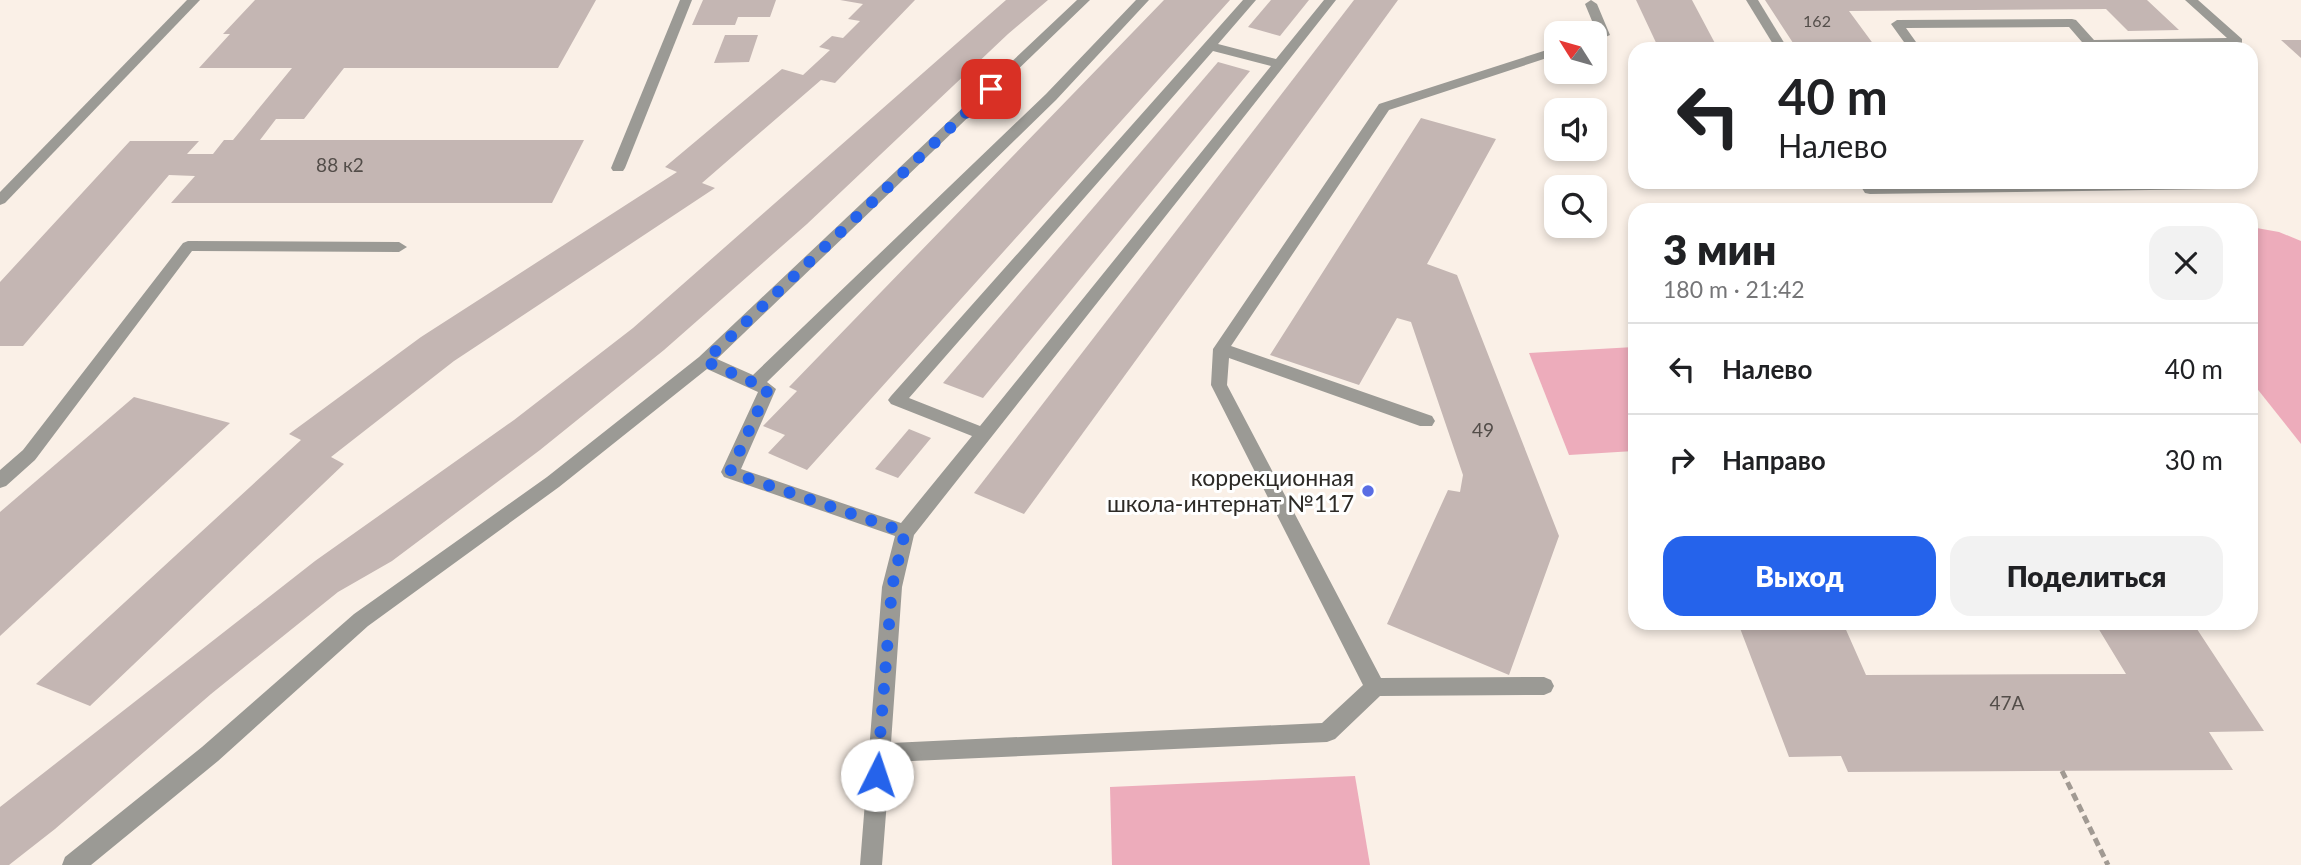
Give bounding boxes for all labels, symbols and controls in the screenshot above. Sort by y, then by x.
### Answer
house number: 162 [1803,11,1831,30]
north arrow [1544,21,1606,84]
map controls [1544,21,1607,238]
pin [961,59,1021,119]
text: 40 m [1778,67,1888,125]
icon: arrive [972,70,1010,108]
icon: left [1663,70,1754,161]
button: sound [1544,98,1607,161]
text: Налево [1778,126,1888,165]
house number: 88 к2 [316,153,364,176]
button: search [1544,175,1607,238]
text: 3 мин [1663,224,1777,274]
button: close [2149,226,2223,300]
text: 180 m · 21:42 [1663,275,1805,303]
icon: left [1663,350,1701,388]
text: Налево [1722,353,1812,385]
text: 40 m [2165,353,2223,385]
house number: 49 [1472,418,1494,441]
icon: right [1663,441,1701,479]
text: Направо [1722,444,1826,476]
text: 30 m [2165,444,2223,476]
place label: коррекционная школа-интернат №117 [1107,463,1354,517]
marker: коррекционная школа-интернат №117 [1360,483,1376,499]
button: Выход [1663,536,1936,616]
button: Поделиться [1950,536,2223,616]
house number: 47А [1990,691,2025,714]
position arrow [840,738,914,812]

